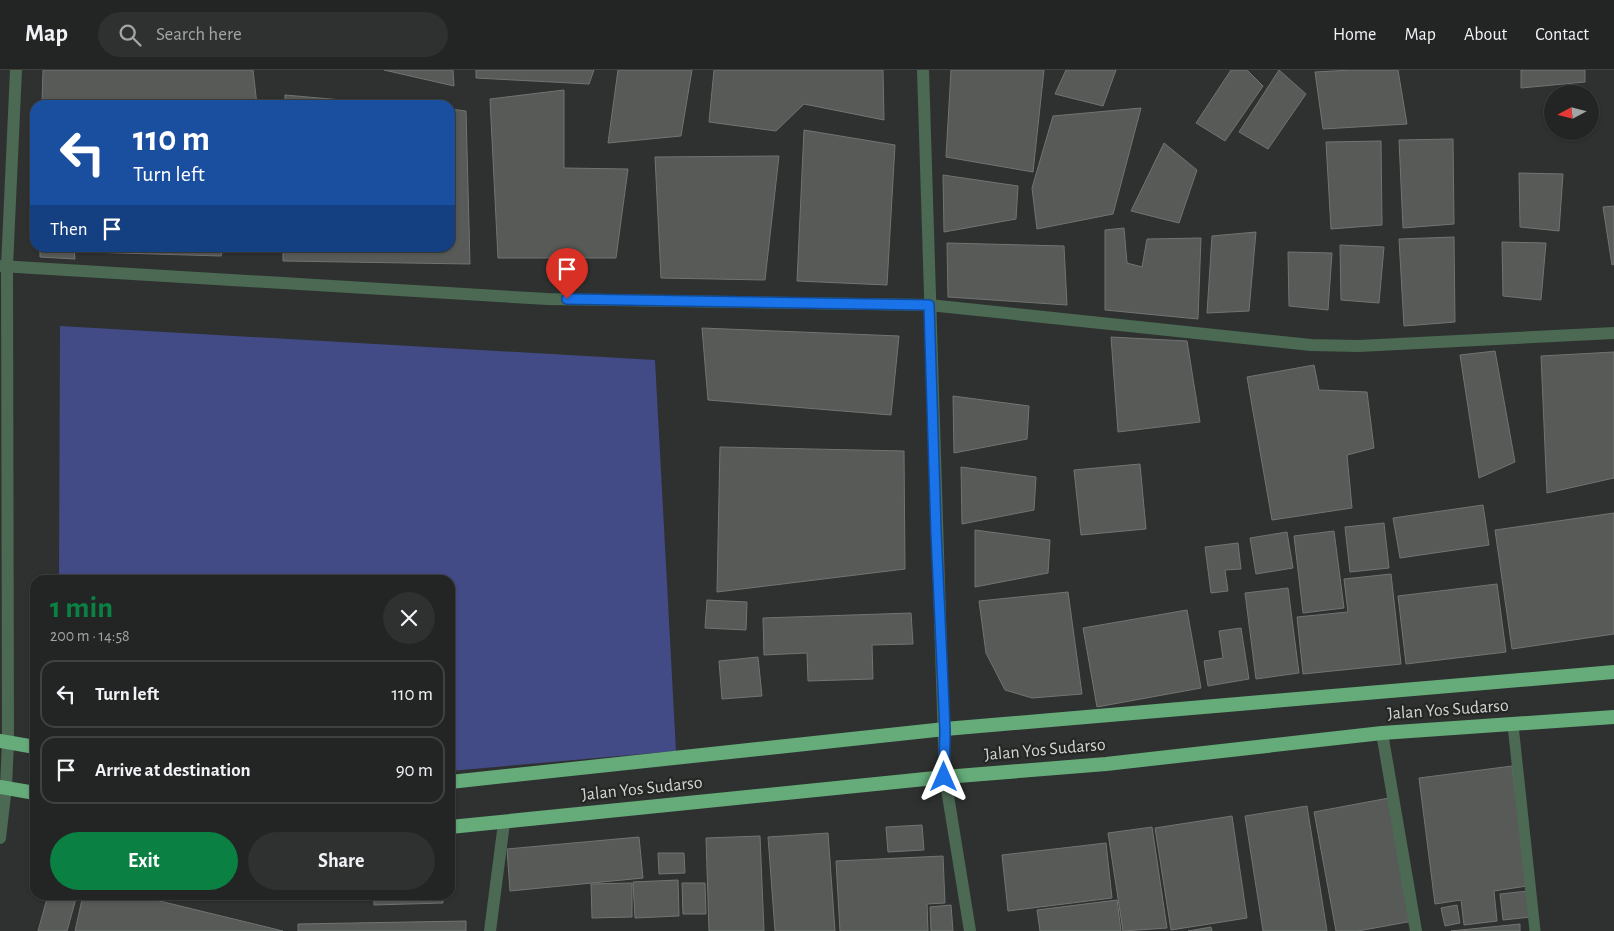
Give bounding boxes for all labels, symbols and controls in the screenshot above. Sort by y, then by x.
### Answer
search box [98,12,448,57]
icon: search [116,21,144,49]
text: Map [25,22,68,46]
text: Search here [156,25,242,44]
text: Home [1333,26,1376,44]
text: Map [1404,26,1436,44]
text: About [1464,26,1507,44]
text: Contact [1535,26,1589,44]
north arrow [1544,85,1599,140]
map controls [1544,85,1599,140]
icon: left [50,120,115,185]
text: 110 m [133,122,210,157]
text: Turn left [133,163,205,185]
icon: arrive [98,215,126,243]
text: Then [50,220,88,239]
pin [546,248,588,299]
icon: arrive [553,255,581,283]
button: close [383,592,435,644]
text: 1 min [50,593,113,623]
text: 200 m · 14:58 [50,628,130,644]
icon: left [52,680,80,708]
text: Turn left [95,685,159,704]
text: 110 m [392,685,433,704]
street label: Jalan Yos Sudarso [1387,697,1509,723]
street label: Jalan Yos Sudarso [984,736,1107,764]
position arrow [917,750,969,802]
icon: arrive [52,756,80,784]
text: Arrive at destination [95,761,251,780]
text: 90 m [396,761,433,780]
street label: Jalan Yos Sudarso [581,774,704,804]
button: Exit [50,832,238,890]
button: Share [248,832,435,890]

